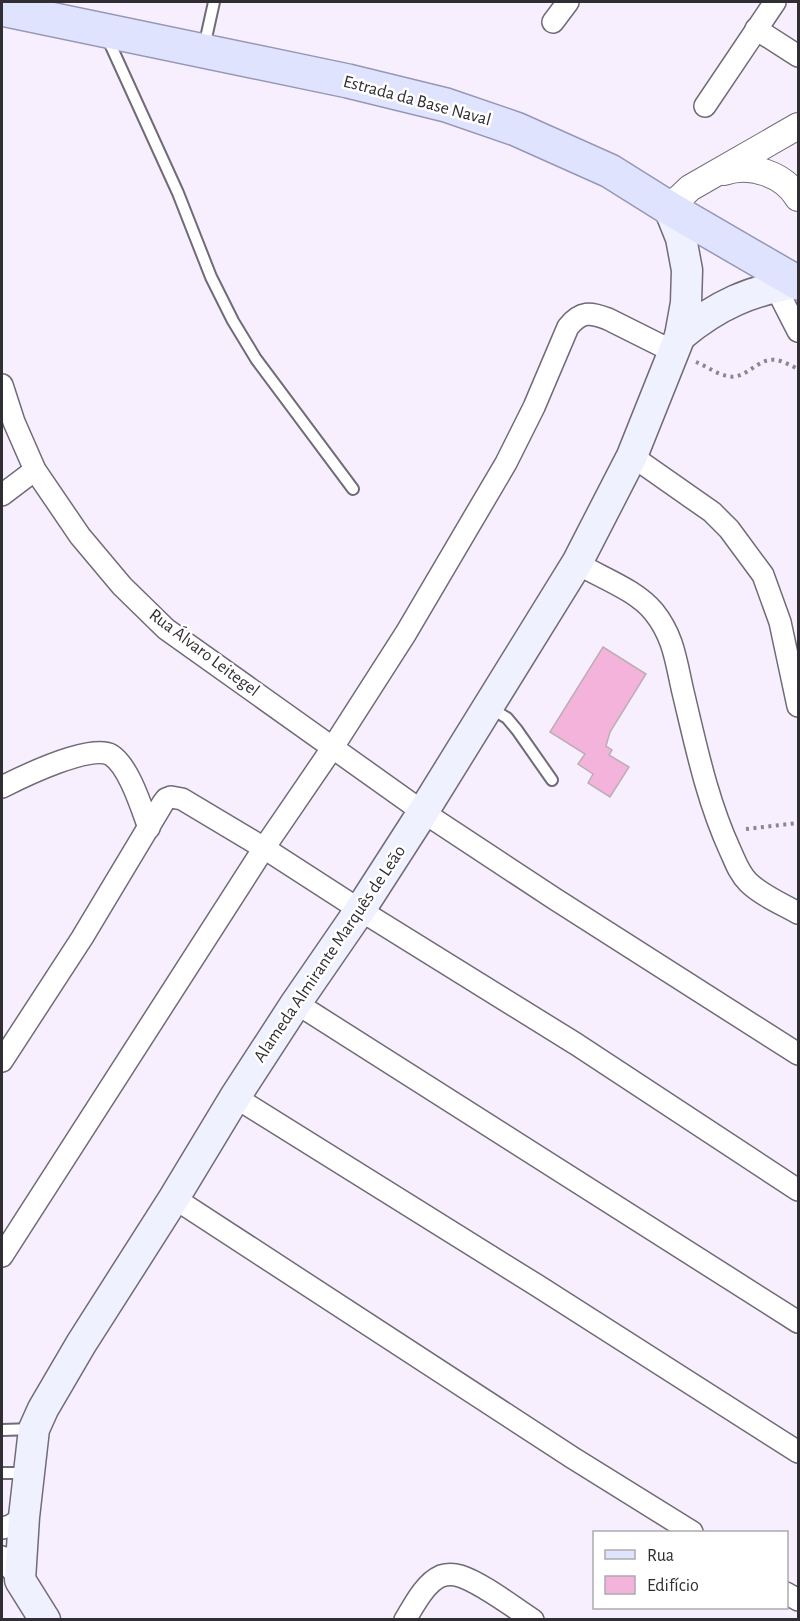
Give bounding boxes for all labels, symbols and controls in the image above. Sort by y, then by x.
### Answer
street label: Estrada da Base Naval [341,73,493,129]
street label: Rua Álvaro Leitegel [145,603,264,700]
street label: Alameda Almirante Marquês de Leão [251,842,409,1066]
legend [593,1531,788,1609]
text: Rua [647,1547,674,1565]
text: Edifício [647,1577,699,1595]

